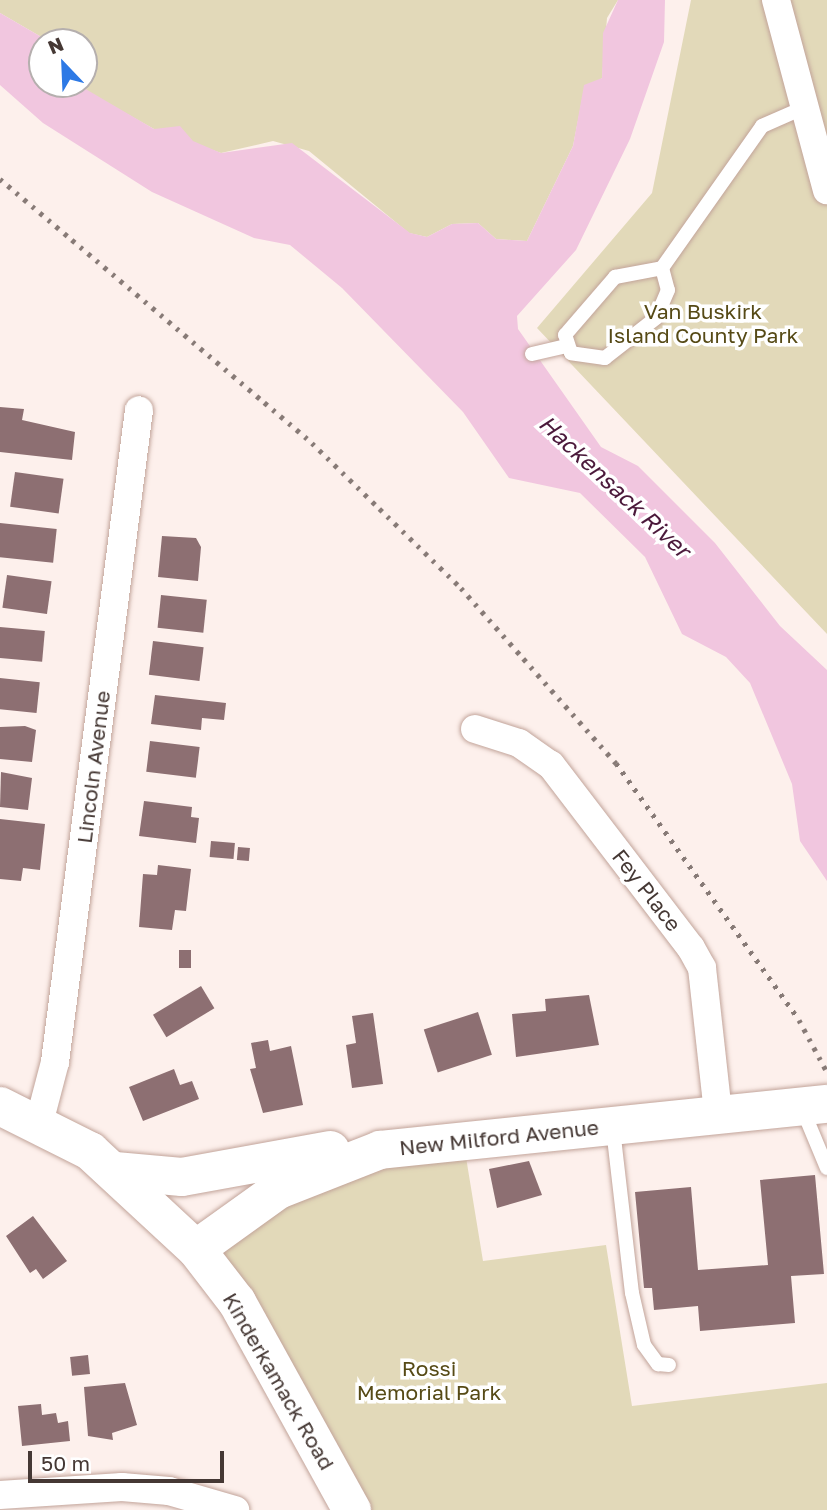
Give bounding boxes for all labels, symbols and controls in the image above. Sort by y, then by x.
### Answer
north arrow [28,28,98,98]
text: N [44,32,67,58]
park label: Van Buskirk Island County Park [608,298,798,348]
water label: Hackensack River [534,409,696,563]
street label: Lincoln Avenue [71,689,115,845]
street label: Fey Place [607,844,687,936]
street label: New Milford Avenue [398,1114,600,1160]
street label: Kinderkamack Road [218,1288,340,1474]
park label: Rossi Memorial Park [357,1355,501,1405]
scale bar [32,1436,228,1480]
text: 50 m [41,1450,90,1476]

